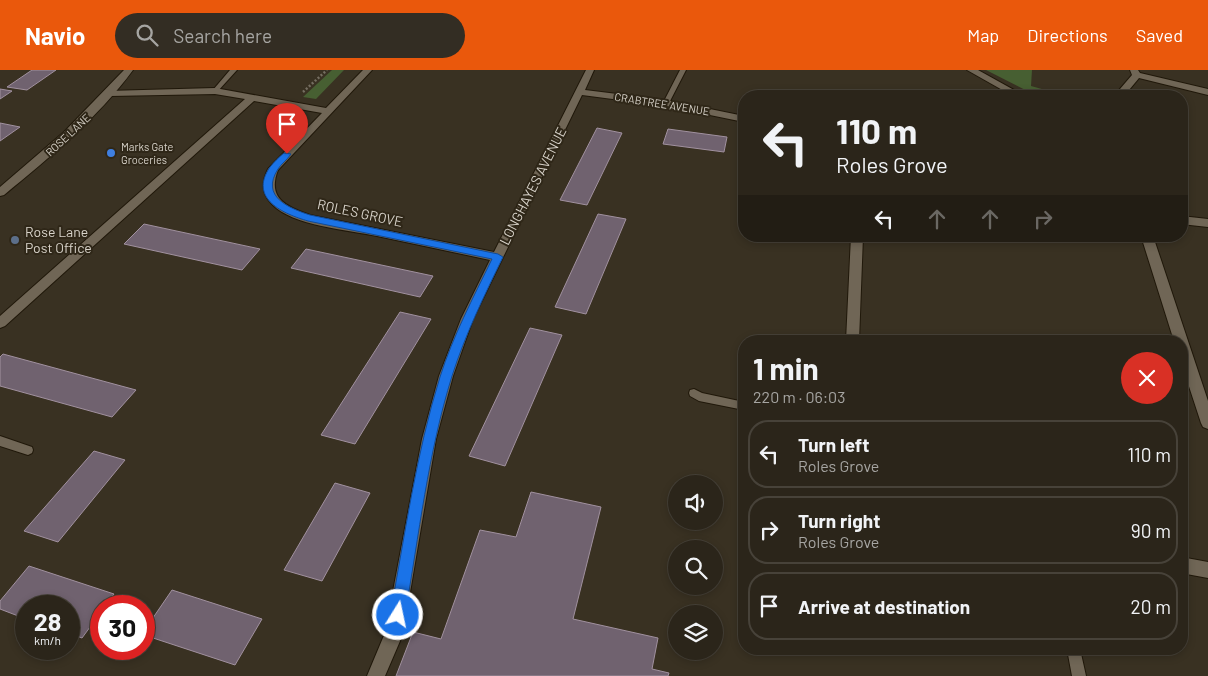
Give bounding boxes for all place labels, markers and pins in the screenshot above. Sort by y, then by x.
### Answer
pin [266,103,308,154]
place label: Marks Gate Groceries [121,140,174,166]
marker: Marks Gate Groceries [105,147,117,159]
place label: Rose Lane Post Office [25,223,92,256]
marker: Rose Lane Post Office [9,234,21,246]

